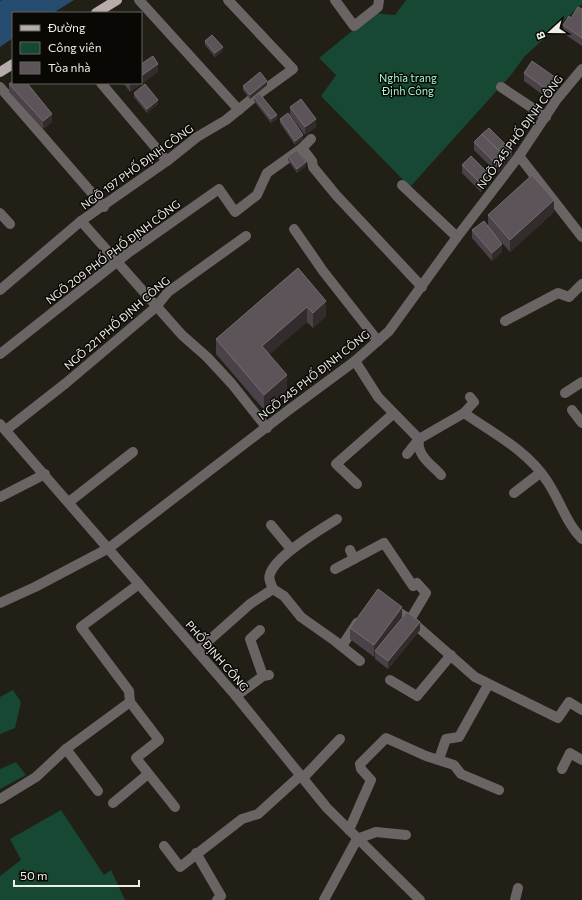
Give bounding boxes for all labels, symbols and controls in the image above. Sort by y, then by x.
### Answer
legend [12,12,142,84]
north arrow [530,12,570,52]
text: Đường [47,20,86,34]
text: B [533,30,548,41]
text: Công viên [48,40,102,54]
text: Tòa nhà [48,60,90,74]
park label: Nghĩa trang Định Công [379,71,437,97]
street label: NGÕ 245 PHỐ ĐỊNH CÔNG [472,71,565,191]
street label: NGÕ 197 PHỐ ĐỊNH CÔNG [77,120,195,212]
street label: NGÕ 209 PHỐ PHỐ ĐỊNH CÔNG [42,195,182,306]
street label: NGÕ 221 PHỐ ĐỊNH CÔNG [60,272,172,372]
street label: NGÕ 245 PHỐ ĐỊNH CÔNG [254,326,372,422]
street label: PHỐ ĐỊNH CÔNG [183,617,253,694]
scale bar [14,862,139,888]
text: 50 m [20,868,48,882]

